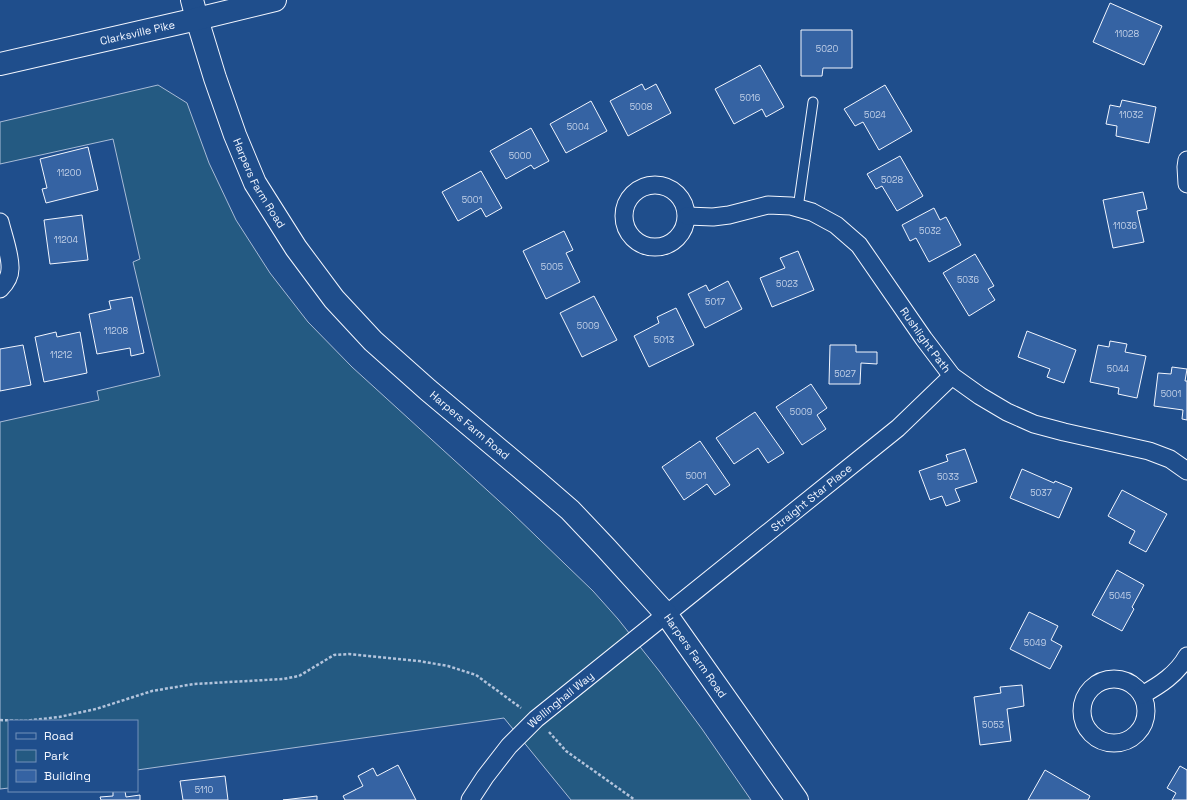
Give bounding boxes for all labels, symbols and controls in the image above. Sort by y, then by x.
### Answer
street label: Clarksville Pike [99,17,176,48]
house number: 11028 [1115,28,1140,40]
house number: 5020 [816,43,838,55]
house number: 5016 [740,92,761,104]
house number: 5008 [630,101,653,113]
house number: 5024 [864,109,886,121]
house number: 11032 [1119,109,1143,121]
house number: 5004 [567,121,590,133]
street label: Harpers Farm Road [230,136,289,231]
house number: 5000 [509,150,532,162]
house number: 11200 [57,167,81,179]
house number: 5028 [881,174,903,186]
house number: 5001 [462,194,483,206]
house number: 11036 [1113,220,1138,232]
house number: 5032 [919,225,941,237]
house number: 11204 [54,234,79,246]
house number: 5005 [541,261,563,273]
house number: 5036 [957,274,980,286]
house number: 5023 [776,278,798,290]
house number: 5017 [705,296,725,308]
street label: Rushlight Path [897,305,954,375]
house number: 5009 [577,320,599,332]
house number: 11208 [104,325,129,337]
house number: 5013 [654,334,674,346]
house number: 11212 [50,349,72,361]
house number: 5044 [1107,363,1130,375]
house number: 5027 [834,368,856,380]
street label: Harpers Farm Road [427,388,512,462]
house number: 5001 [1161,388,1182,400]
house number: 5009 [790,406,812,418]
street label: Straight Star Place [768,461,855,535]
house number: 5001 [686,470,707,482]
house number: 5033 [937,471,959,483]
house number: 5037 [1030,487,1052,499]
house number: 5045 [1109,590,1131,602]
street label: Harpers Farm Road [661,611,730,701]
house number: 5049 [1024,637,1046,649]
street label: Wellinghall Way [524,668,596,731]
house number: 5053 [982,719,1004,731]
legend [8,720,138,792]
text: Road [44,728,73,744]
text: Park [44,748,69,764]
text: Building [44,768,91,784]
house number: 5110 [195,784,214,796]

